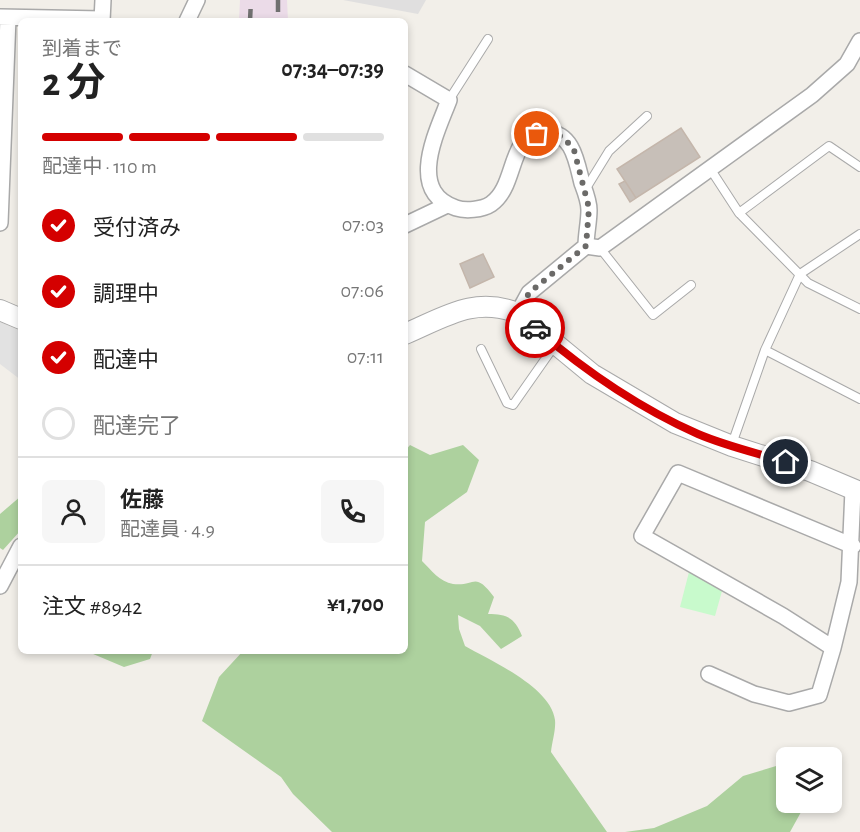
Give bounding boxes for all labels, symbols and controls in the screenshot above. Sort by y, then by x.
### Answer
text: 到着まで [42,39,122,59]
text: 07:34–07:39 [281,58,384,80]
text: 2 分 [42,64,105,103]
pin [511,108,562,159]
icon: bag [520,117,553,150]
text: 配達中 · 110 m [42,157,157,177]
icon: check [42,209,75,242]
text: 07:03 [342,215,384,235]
text: 受付済み [93,217,181,239]
icon: check [42,275,75,308]
text: 07:06 [341,281,384,301]
text: 調理中 [93,283,159,305]
courier [505,298,565,358]
icon: car [519,312,552,345]
icon: check [42,341,75,374]
text: 07:11 [347,347,384,367]
text: 配達中 [93,349,159,371]
text: 配達完了 [93,415,181,437]
pin [760,436,811,487]
icon: home [769,445,802,478]
button: person [42,480,105,543]
button: phone [321,480,384,543]
text: 佐藤 [120,489,164,511]
text: 配達員 · 4.9 [120,520,215,540]
text: ¥1,700 [327,593,384,615]
text: 注文 #8942 [42,596,142,618]
map controls [776,747,842,813]
button: layers [776,747,842,813]

